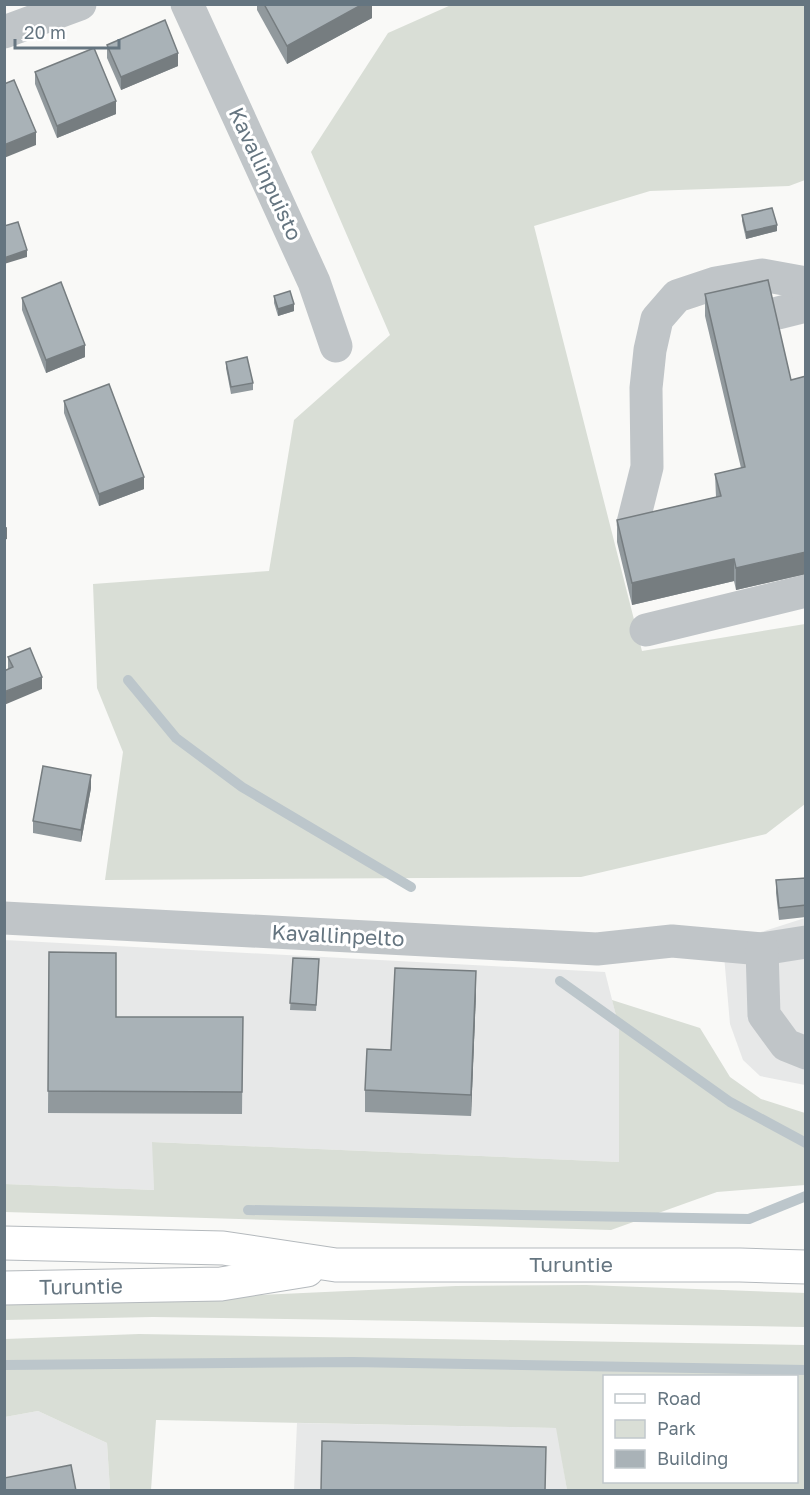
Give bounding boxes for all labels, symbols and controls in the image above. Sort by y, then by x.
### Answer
scale bar [15,12,118,50]
text: 20 m [24,21,66,43]
street label: Kavallinpuisto [224,103,308,244]
street label: Kavallinpelto [271,919,405,951]
street label: Turuntie [529,1251,613,1277]
street label: Turuntie [39,1272,123,1300]
legend [603,1375,798,1483]
text: Road [657,1387,701,1409]
text: Park [657,1417,696,1439]
text: Building [657,1447,728,1469]

